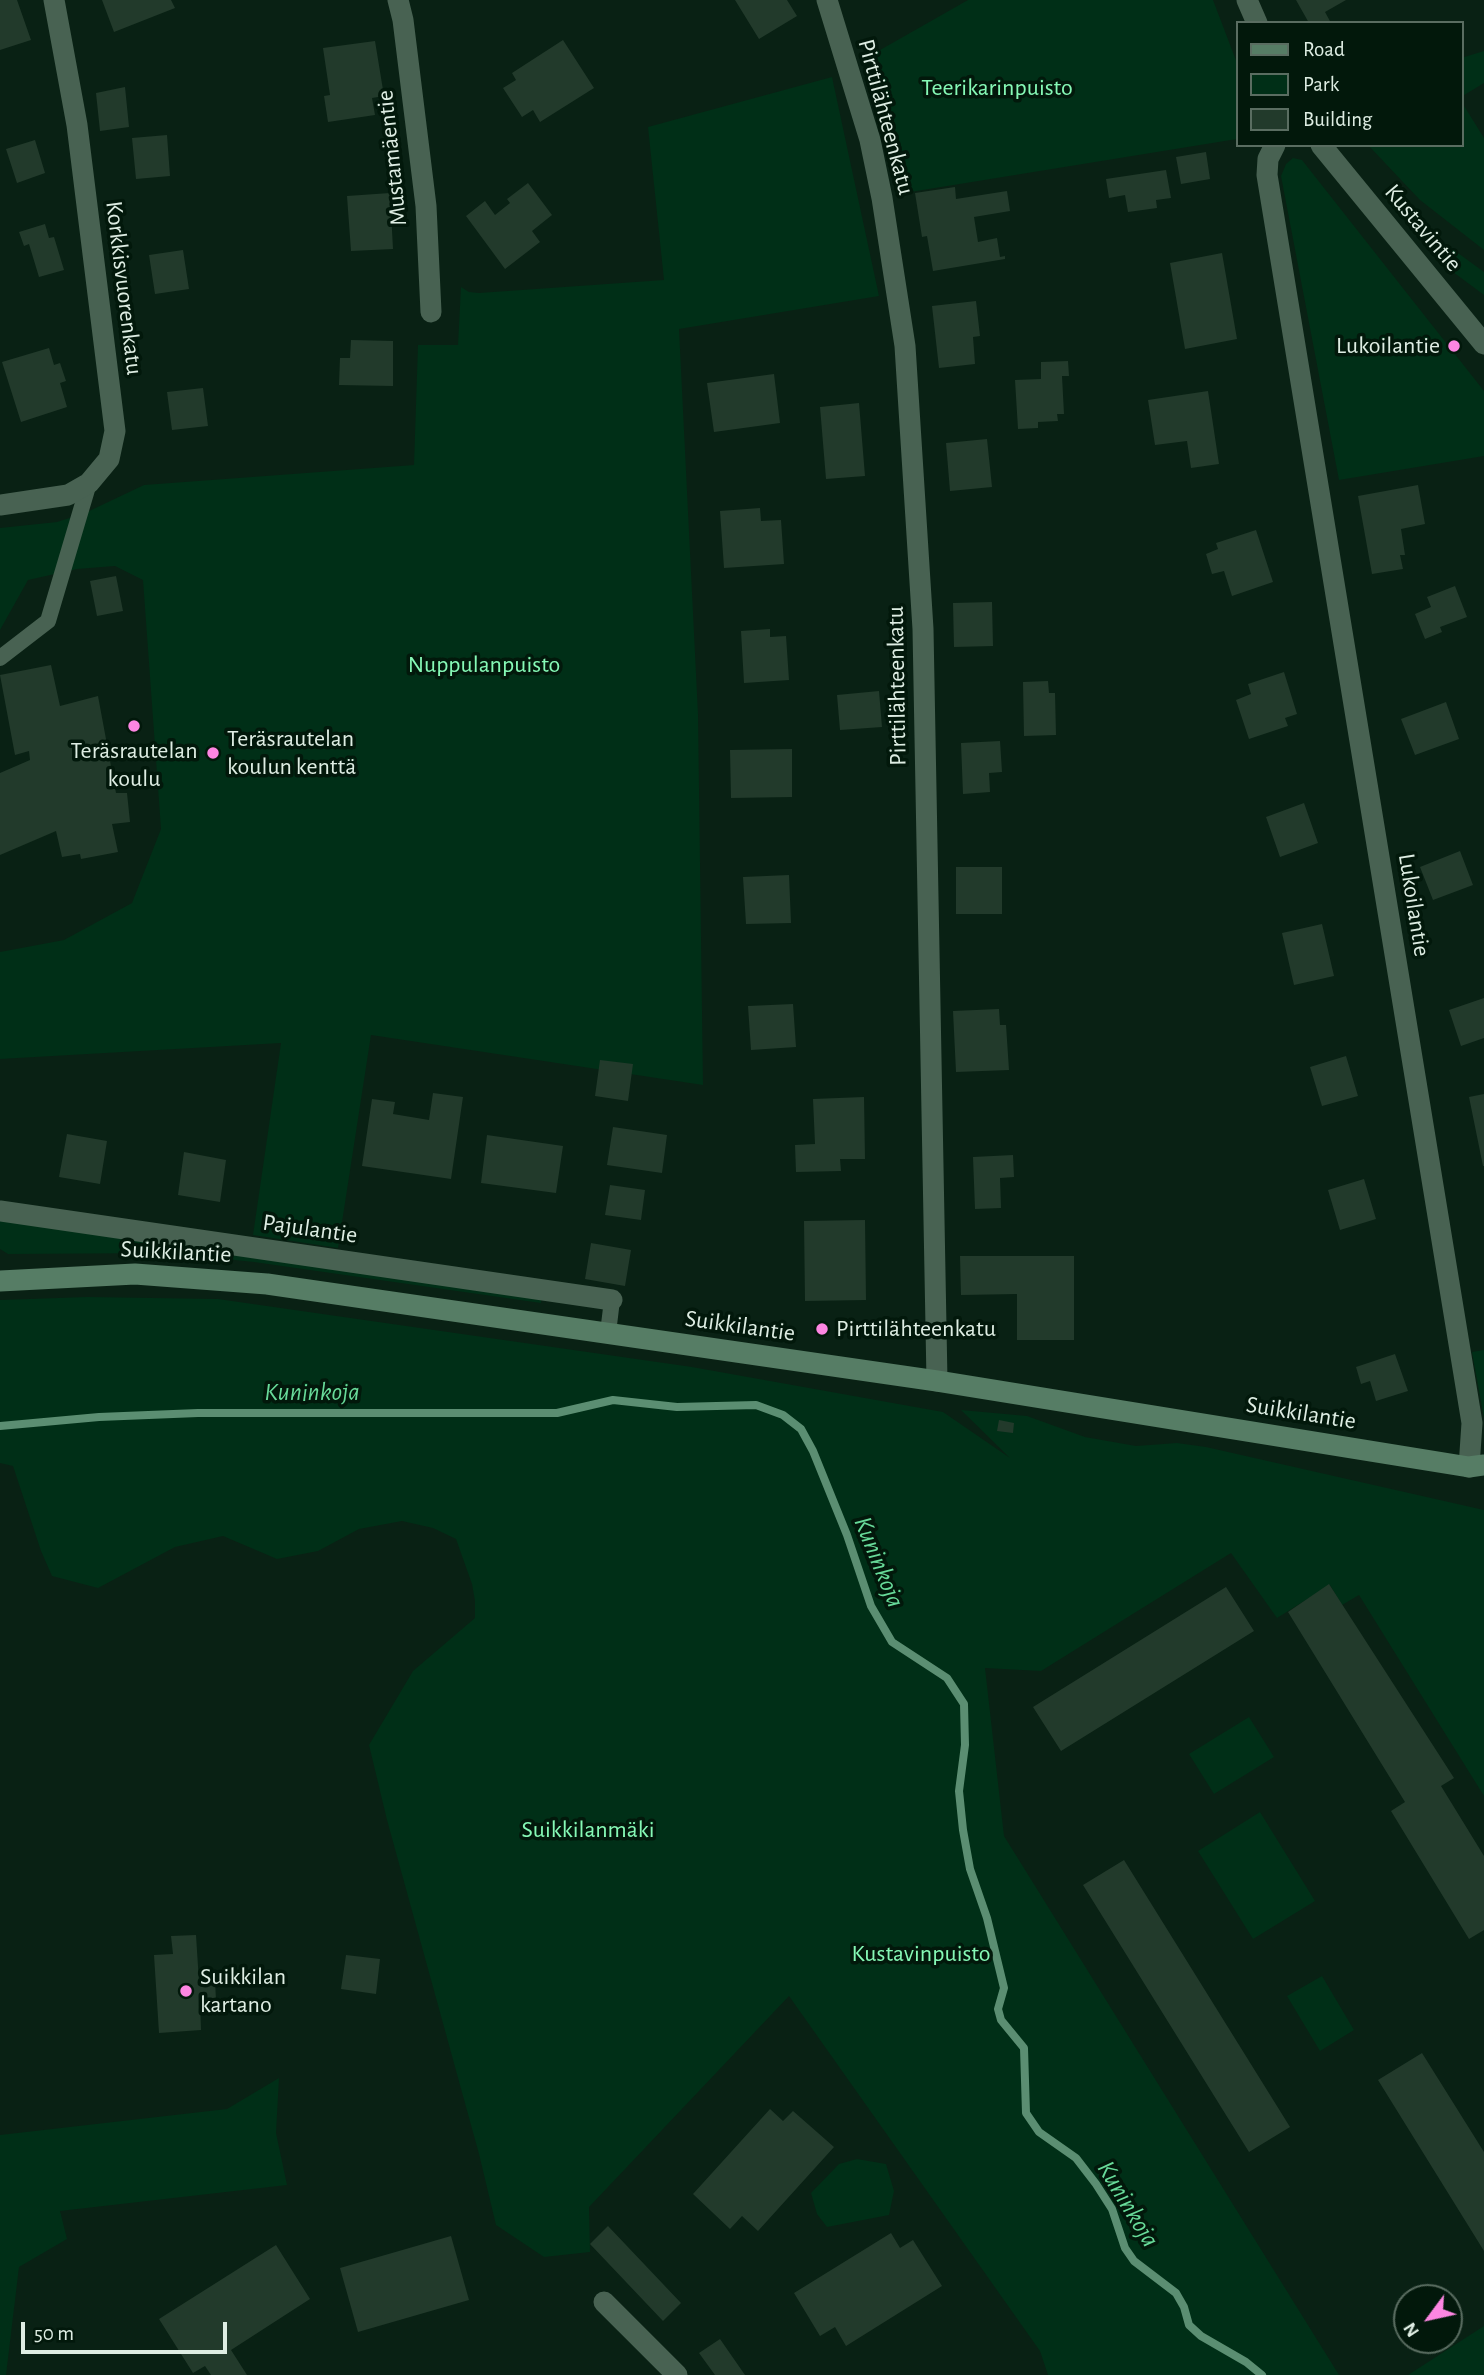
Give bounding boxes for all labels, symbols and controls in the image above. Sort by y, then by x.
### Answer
legend [1236,21,1463,147]
street label: Pirttilähteenkatu [851,36,921,198]
text: Road [1303,39,1345,60]
park label: Teerikarinpuisto [921,74,1073,102]
text: Park [1303,74,1339,95]
street label: Mustamäentie [371,89,413,227]
text: Building [1303,109,1372,130]
street label: Kustavintie [1378,178,1468,278]
street label: Korkkisvuorenkatu [99,199,149,377]
place label: Lukoilantie [1336,332,1440,360]
marker: Lukoilantie [1446,338,1462,354]
street label: Pirttilähteenkatu [881,606,913,766]
park label: Nuppulanpuisto [408,651,560,679]
marker: Teräsrautelan koulu [126,718,142,734]
place label: Teräsrautelan koulun kenttä [227,725,356,781]
place label: Teräsrautelan koulu [70,737,198,793]
marker: Teräsrautelan koulun kenttä [205,745,221,761]
street label: Lukoilantie [1392,851,1436,959]
street label: Pajulantie [261,1208,359,1250]
street label: Suikkilantie [120,1235,232,1269]
street label: Suikkilantie [683,1304,797,1348]
place label: Pirttilähteenkatu [836,1315,996,1343]
marker: Pirttilähteenkatu [814,1321,830,1337]
water label: Kuninkoja [264,1376,360,1408]
street label: Suikkilantie [1244,1390,1358,1436]
water label: Kuninkoja [847,1512,911,1612]
park label: Suikkilanmäki [521,1816,655,1844]
park label: Kustavinpuisto [852,1940,990,1968]
place label: Suikkilan kartano [200,1963,286,2019]
marker: Suikkilan kartano [178,1983,194,1999]
water label: Kuninkoja [1090,2155,1166,2253]
north arrow [1393,2284,1463,2354]
scale bar [24,2308,231,2352]
text: N [1400,2319,1423,2340]
text: 50 m [34,2323,74,2344]

